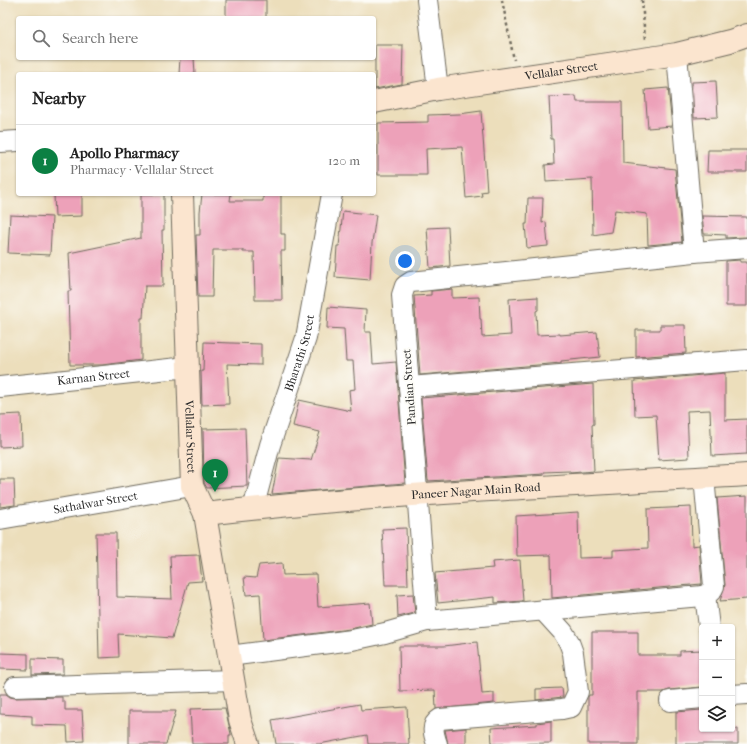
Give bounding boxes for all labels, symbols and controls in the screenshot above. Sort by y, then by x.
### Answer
search box [16,16,376,60]
icon: search [30,27,52,49]
text: Search here [62,29,138,47]
street label: Vellalar Street [523,59,599,83]
text: Nearby [32,88,86,108]
text: Apollo Pharmacy [70,144,179,162]
text: 1 [43,153,47,168]
text: 120 m [328,153,360,168]
text: Pharmacy · Vellalar Street [70,162,214,177]
your location [395,251,415,271]
street label: Bharathi Street [282,313,317,393]
street label: Pandian Street [399,348,419,426]
street label: Karnan Street [56,366,131,388]
street label: Vellalar Street [182,399,199,475]
pin: 1 [202,459,228,492]
street label: Paneer Nagar Main Road [411,480,542,502]
street label: Sathalwar Street [52,488,140,517]
map controls [699,624,735,732]
button: + [699,624,735,660]
button: − [699,660,735,696]
button: layers [699,696,735,732]

